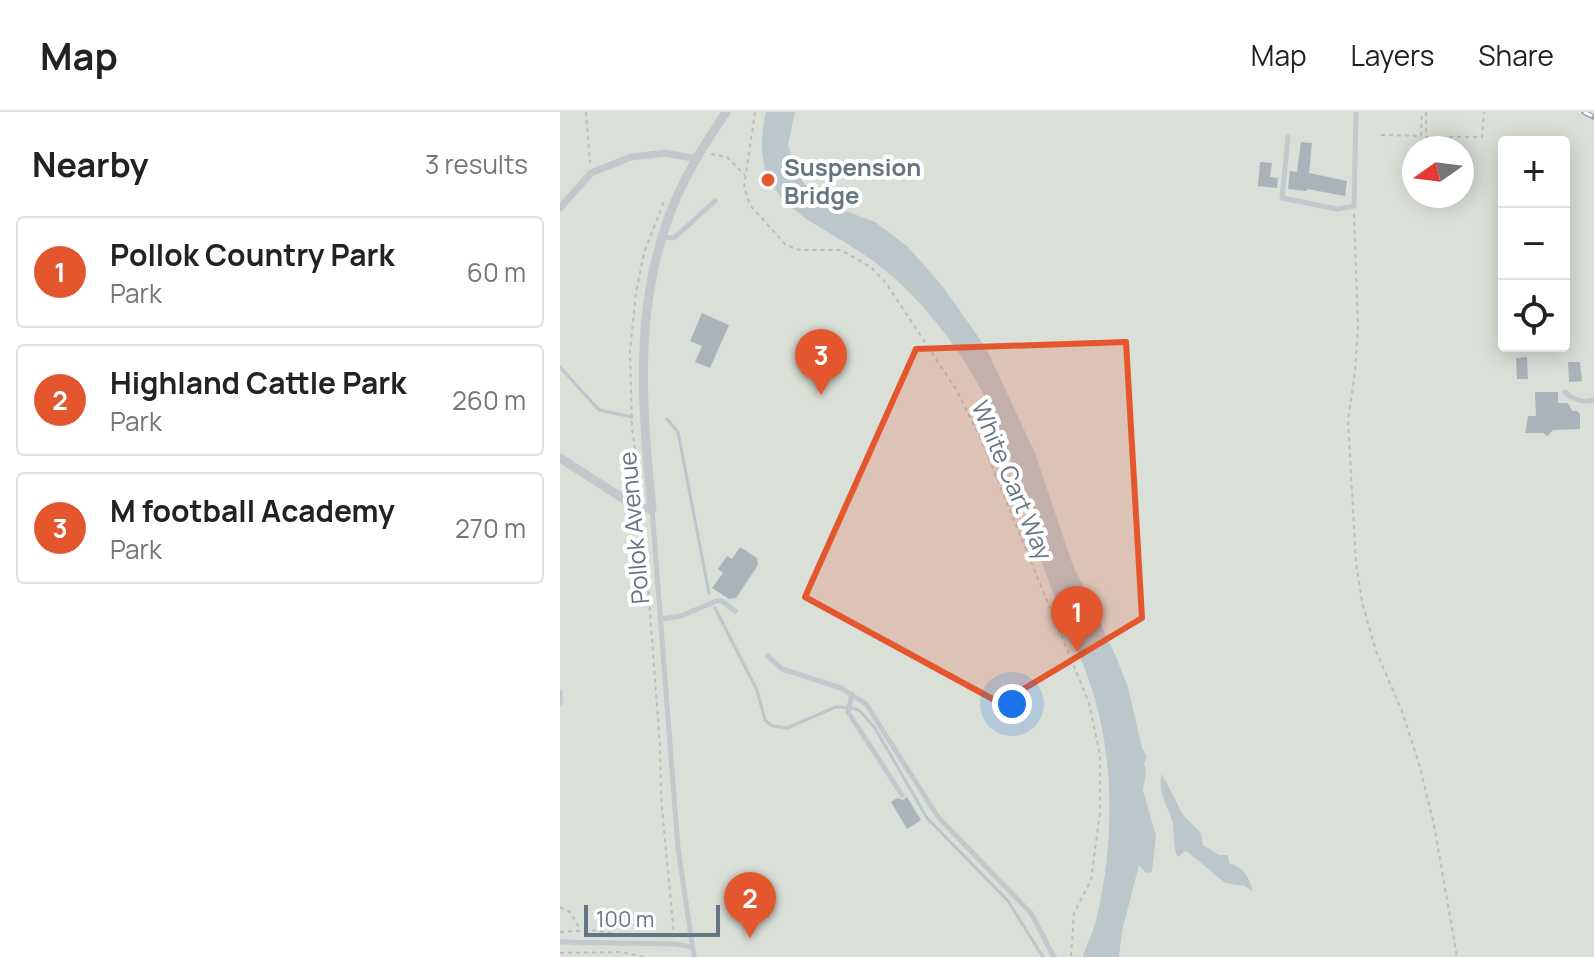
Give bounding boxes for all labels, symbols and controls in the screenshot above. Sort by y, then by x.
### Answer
text: Map [40,29,118,81]
text: Map [1251,36,1307,74]
text: Layers [1351,36,1434,74]
text: Share [1478,36,1554,74]
north arrow [1402,136,1474,208]
map controls [1498,136,1570,352]
button: + [1498,136,1570,208]
text: Nearby [32,141,148,187]
text: 3 results [425,146,528,182]
place label: Suspension Bridge [784,150,921,211]
marker: Suspension Bridge [759,171,777,189]
button: − [1498,208,1570,280]
text: Pollok Country Park [110,234,395,275]
text: 1 [54,254,66,290]
text: 60 m [467,254,526,290]
text: Park [110,275,162,311]
button: locate [1498,280,1570,352]
pin: 3 [795,329,847,395]
text: Highland Cattle Park [110,362,406,403]
text: 2 [52,382,68,418]
text: 260 m [452,382,526,418]
street label: White Cart Way [965,395,1062,565]
text: Park [110,403,162,439]
street label: Pollok Avenue [610,450,656,606]
text: M football Academy [110,490,395,531]
text: 3 [52,510,68,546]
text: 270 m [455,510,526,546]
text: Park [110,531,162,567]
pin: 1 [1051,586,1103,652]
your location [992,684,1032,724]
pin: 2 [724,872,776,938]
scale bar [584,901,720,937]
text: 100 m [596,904,654,934]

